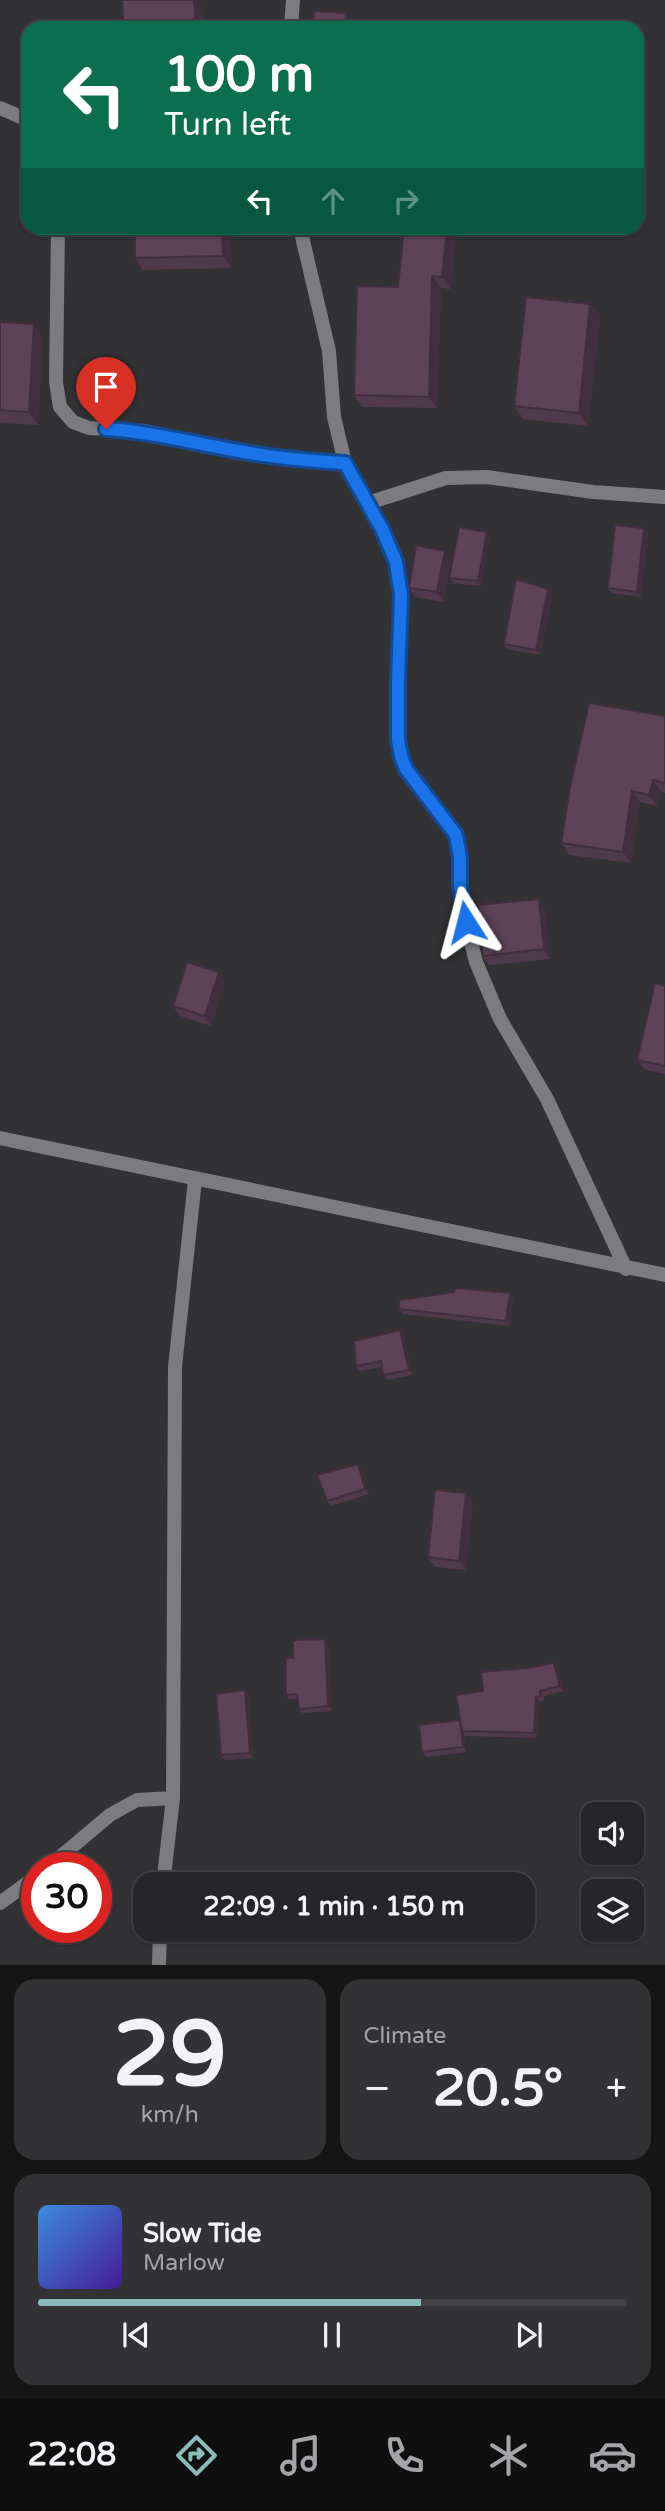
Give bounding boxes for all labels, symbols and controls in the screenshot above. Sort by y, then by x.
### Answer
text: 100 m [164,46,314,105]
icon: left [49,49,140,140]
text: Turn left [164,106,291,144]
icon: left [241,182,279,220]
icon: ahead [314,182,352,220]
icon: right [387,182,425,220]
pin [76,357,136,429]
icon: arrive [87,368,125,406]
position arrow [429,885,503,959]
map controls [581,1802,644,1942]
button: sound [581,1802,644,1865]
speed limit sign: 30 [21,1852,112,1943]
button: layers [581,1879,644,1942]
text: 22:09 · 1 min · 150 m [203,1891,465,1922]
text: 29 [113,2000,227,2110]
text: Climate [364,2022,446,2050]
text: 20.5° [433,2057,563,2120]
text: − [364,2066,391,2112]
text: + [606,2066,627,2112]
text: km/h [141,2101,199,2129]
text: Slow Tide [143,2218,261,2249]
text: Marlow [143,2249,225,2277]
icon: previous [117,2316,155,2354]
icon: pause [313,2316,351,2354]
icon: next [510,2316,548,2354]
icon: directions [172,2431,221,2480]
icon: music [276,2431,325,2480]
icon: phone [380,2431,429,2480]
icon: climate [484,2431,533,2480]
icon: car [588,2431,637,2480]
text: 22:08 [28,2436,116,2474]

